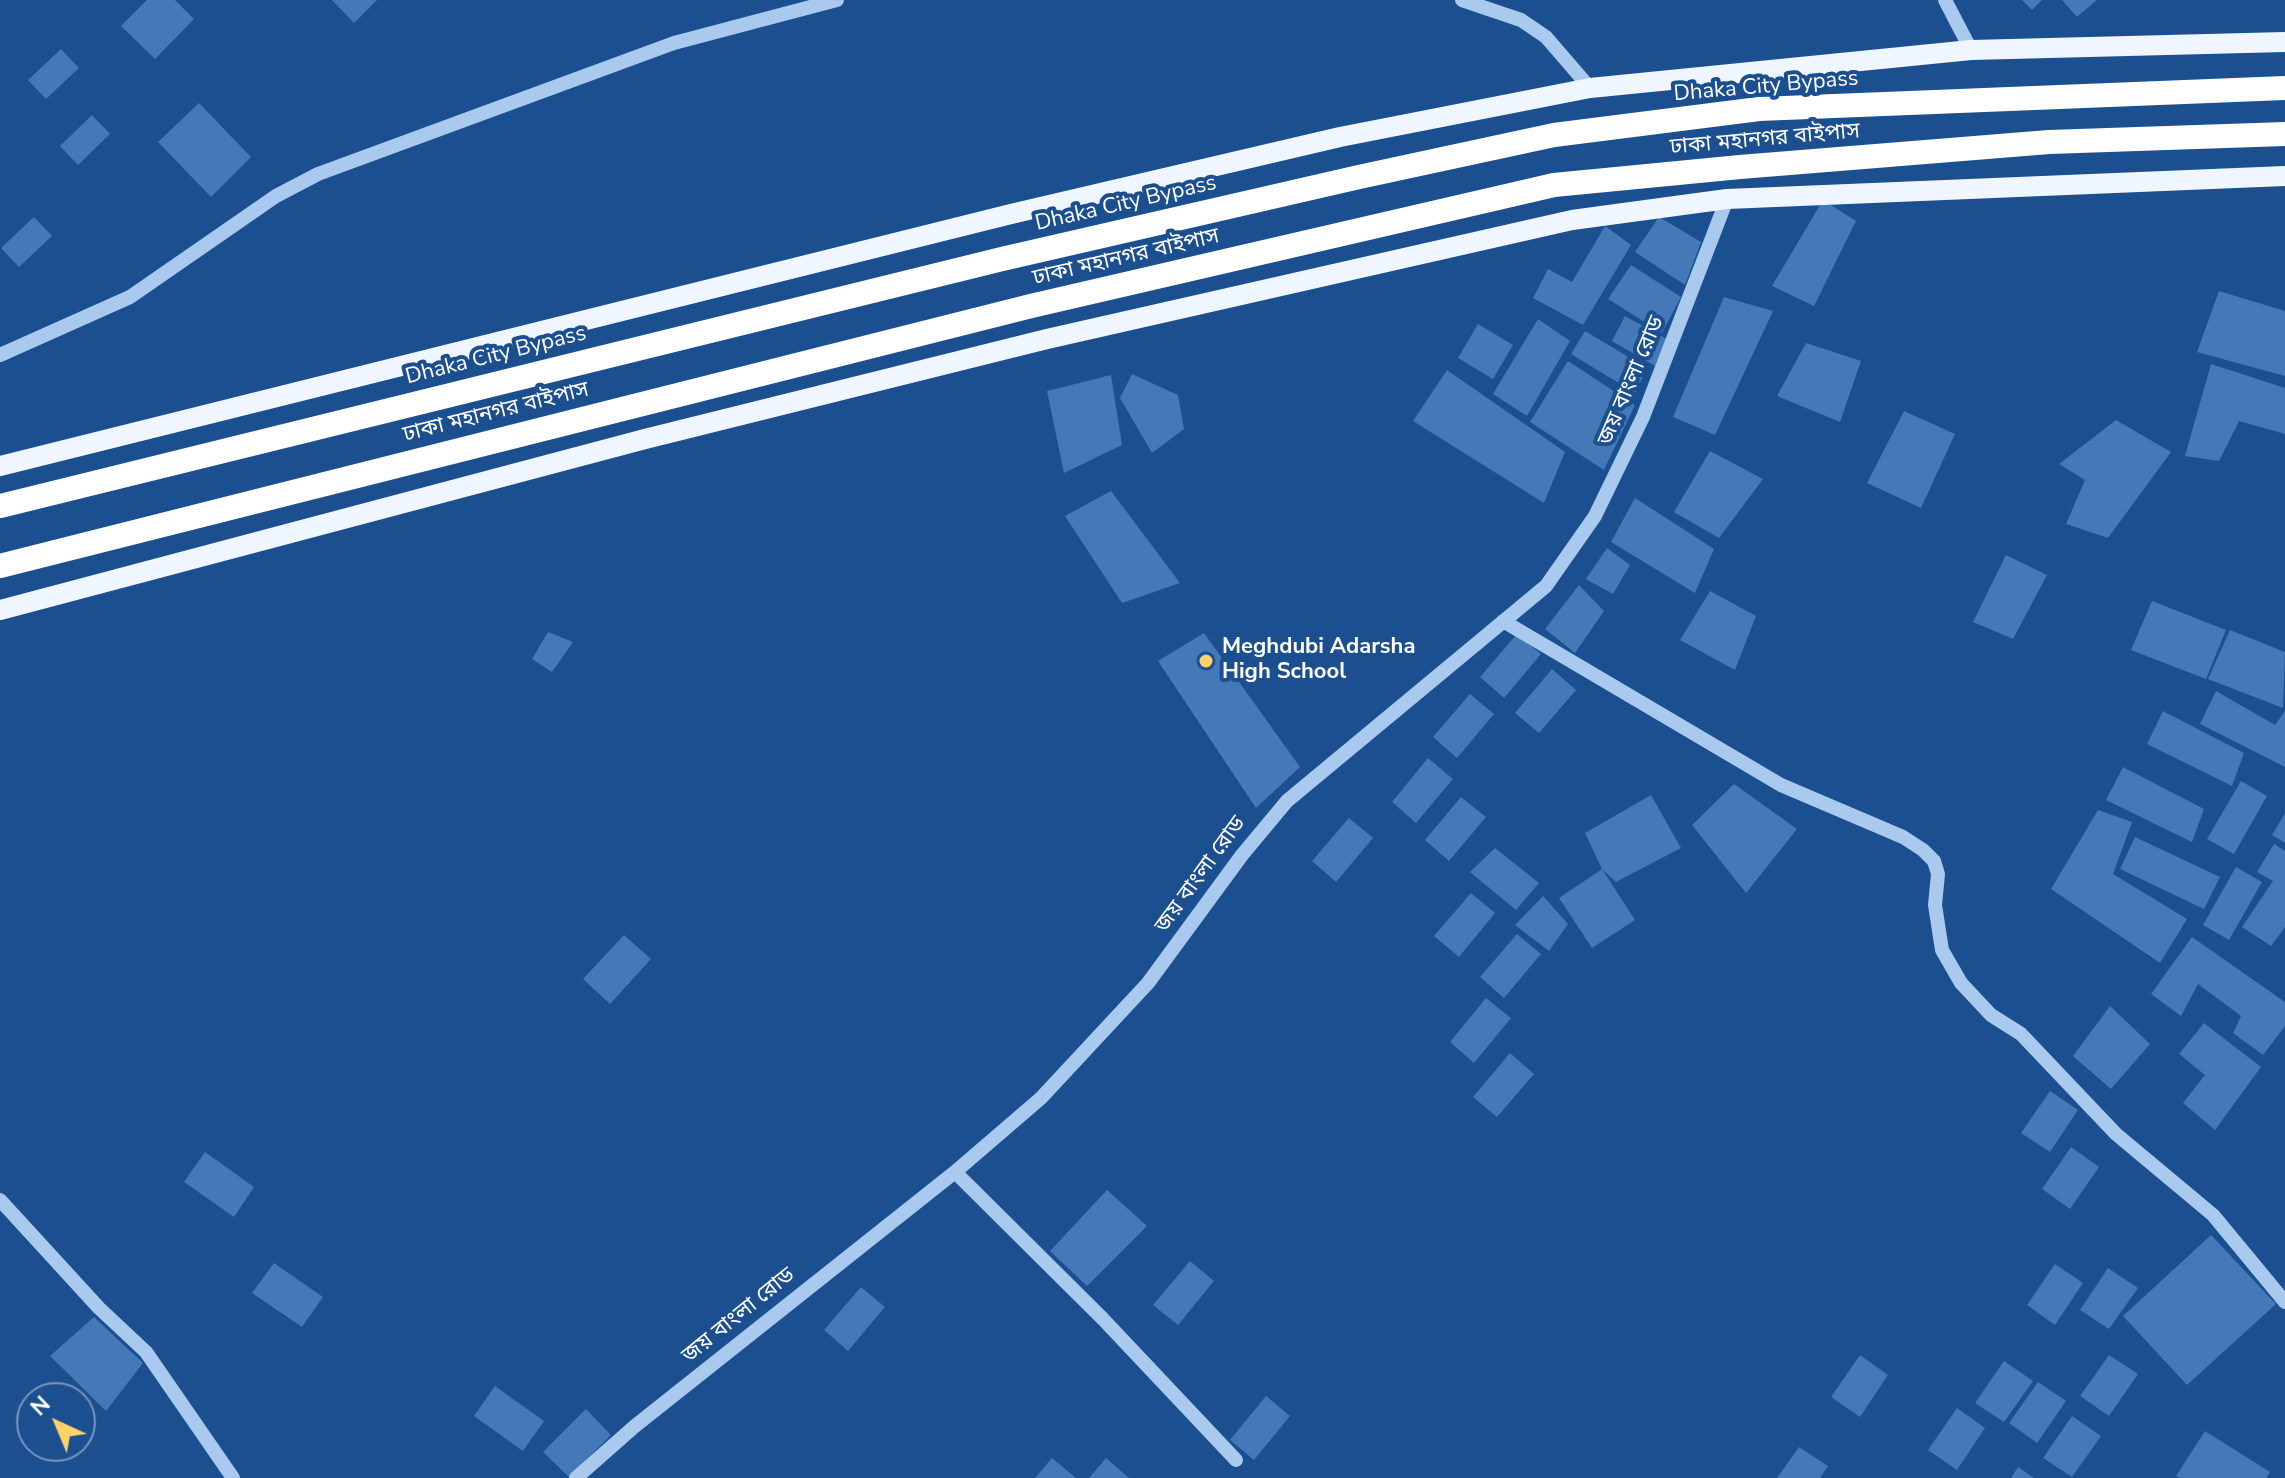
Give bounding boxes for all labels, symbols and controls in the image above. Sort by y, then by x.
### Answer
street label: Dhaka City Bypass [1673,66,1859,108]
street label: ঢাকা মহানগর বাইপাস [1669,119,1861,161]
street label: Dhaka City Bypass [1033,170,1219,238]
street label: ঢাকা মহানগর বাইপাস [1030,224,1222,292]
street label: জয় বাংলা রোড [1593,313,1671,449]
street label: Dhaka City Bypass [403,321,589,391]
street label: ঢাকা মহানগর বাইপাস [400,377,592,449]
place label: Meghdubi Adarsha High School [1222,635,1416,686]
marker: Meghdubi Adarsha High School [1197,652,1215,670]
street label: জয় বাংলা রোড [1150,812,1252,938]
street label: জয় বাংলা রোড [677,1263,801,1369]
north arrow [16,1382,96,1462]
text: N [24,1390,57,1423]

